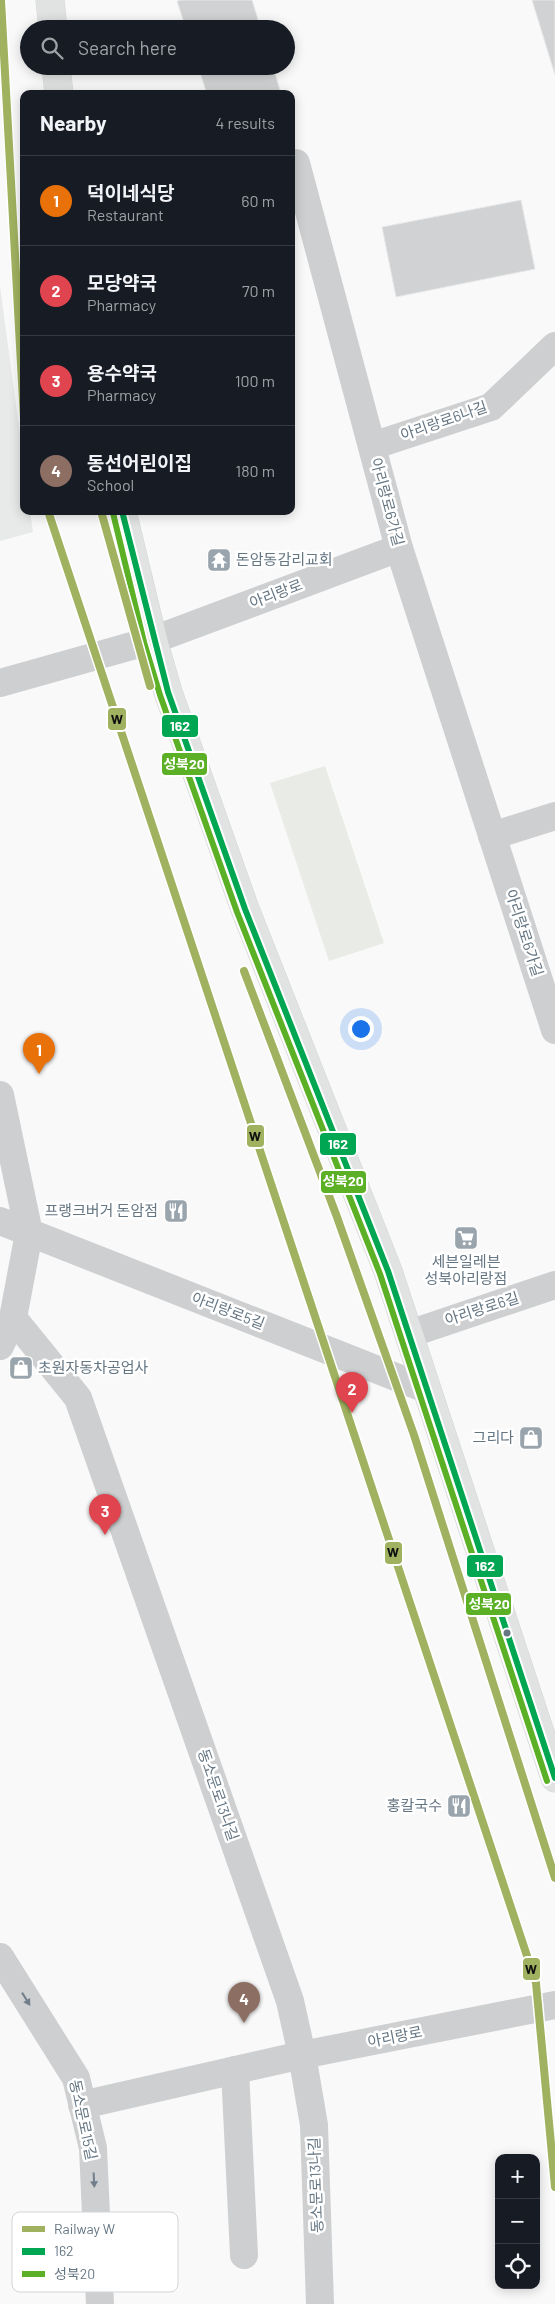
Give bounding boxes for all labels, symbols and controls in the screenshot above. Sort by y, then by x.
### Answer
search box [20,20,295,75]
icon: search [38,34,66,62]
text: Search here [78,36,177,59]
text: Nearby [40,110,106,135]
text: 4 results [215,113,275,132]
text: 덕이네식당 [87,181,174,204]
text: 1 [53,191,59,210]
text: 60 m [241,191,275,210]
text: Restaurant [87,205,164,224]
text: 모당약국 [87,271,157,294]
text: 2 [52,281,60,300]
text: 70 m [242,281,275,300]
text: Pharmacy [87,295,156,314]
text: 용수약국 [87,361,157,384]
text: 3 [52,371,60,390]
text: 100 m [235,371,275,390]
text: Pharmacy [87,385,156,404]
street label: 아리랑로6나길 [398,397,489,443]
text: 동선어린이집 [87,451,192,474]
street label: 아리랑로6가길 [368,456,408,548]
text: 4 [51,461,61,480]
text: 180 m [236,461,275,480]
text: School [87,475,134,494]
temple icon: 돈암동감리교회 [206,547,232,573]
place label: 돈암동감리교회 [236,550,333,568]
street label: 아리랑로 [247,575,305,611]
line badge: W [107,707,127,731]
text: W [111,710,123,727]
line badge: 162 [161,714,199,738]
text: 162 [170,717,190,734]
line badge: 성북20 [161,752,208,776]
text: 성북20 [163,755,205,772]
street label: 아리랑로6가길 [502,887,547,979]
your location [348,1016,374,1042]
pin: 1 [23,1033,55,1074]
line badge: W [246,1124,265,1148]
text: W [249,1127,261,1144]
line badge: 162 [319,1132,357,1156]
text: 162 [328,1135,348,1152]
line badge: 성북20 [320,1170,367,1194]
text: 성북20 [322,1172,364,1189]
restaurant icon: 프랭크버거 돈암점 [163,1198,189,1224]
place label: 프랭크버거 돈암점 [45,1201,158,1219]
supermarket icon: 세븐일레븐 성북아리랑점 [453,1225,479,1251]
place label: 세븐일레븐 성북아리랑점 [425,1252,507,1287]
street label: 아리랑로5길 [189,1288,267,1332]
street label: 아리랑로6길 [442,1288,521,1328]
shop icon: 초원자동차공업사 [8,1355,34,1381]
place label: 초원자동차공업사 [38,1358,149,1376]
pin: 2 [336,1372,368,1413]
shop icon: 그리다 [518,1425,544,1451]
place label: 그리다 [473,1428,514,1446]
pin: 3 [89,1494,121,1535]
line badge: W [384,1541,403,1565]
text: W [387,1543,399,1560]
line badge: 162 [466,1554,504,1578]
text: 162 [475,1557,495,1574]
line badge: 성북20 [465,1592,512,1616]
text: 성북20 [468,1595,510,1612]
unlabelled marker [502,1628,512,1638]
street label: 동소문로13나길 [195,1746,243,1843]
restaurant icon: 홍칼국수 [446,1793,472,1819]
place label: 홍칼국수 [387,1796,442,1814]
line badge: W [522,1957,541,1981]
text: W [525,1960,537,1977]
pin: 4 [228,1982,260,2023]
one-way arrow [21,1992,31,2005]
street label: 아리랑로 [366,2022,424,2050]
street label: 동소문로15길 [67,2078,101,2162]
street label: 동소문로13나길 [304,2137,326,2233]
map controls [495,2154,540,2289]
button: + [495,2154,540,2199]
one-way arrow [91,2172,99,2188]
button: − [495,2199,540,2244]
legend [12,2212,178,2292]
text: Railway W [54,2220,115,2237]
text: 162 [54,2242,74,2259]
button: locate [495,2244,540,2289]
text: 성북20 [54,2265,95,2282]

